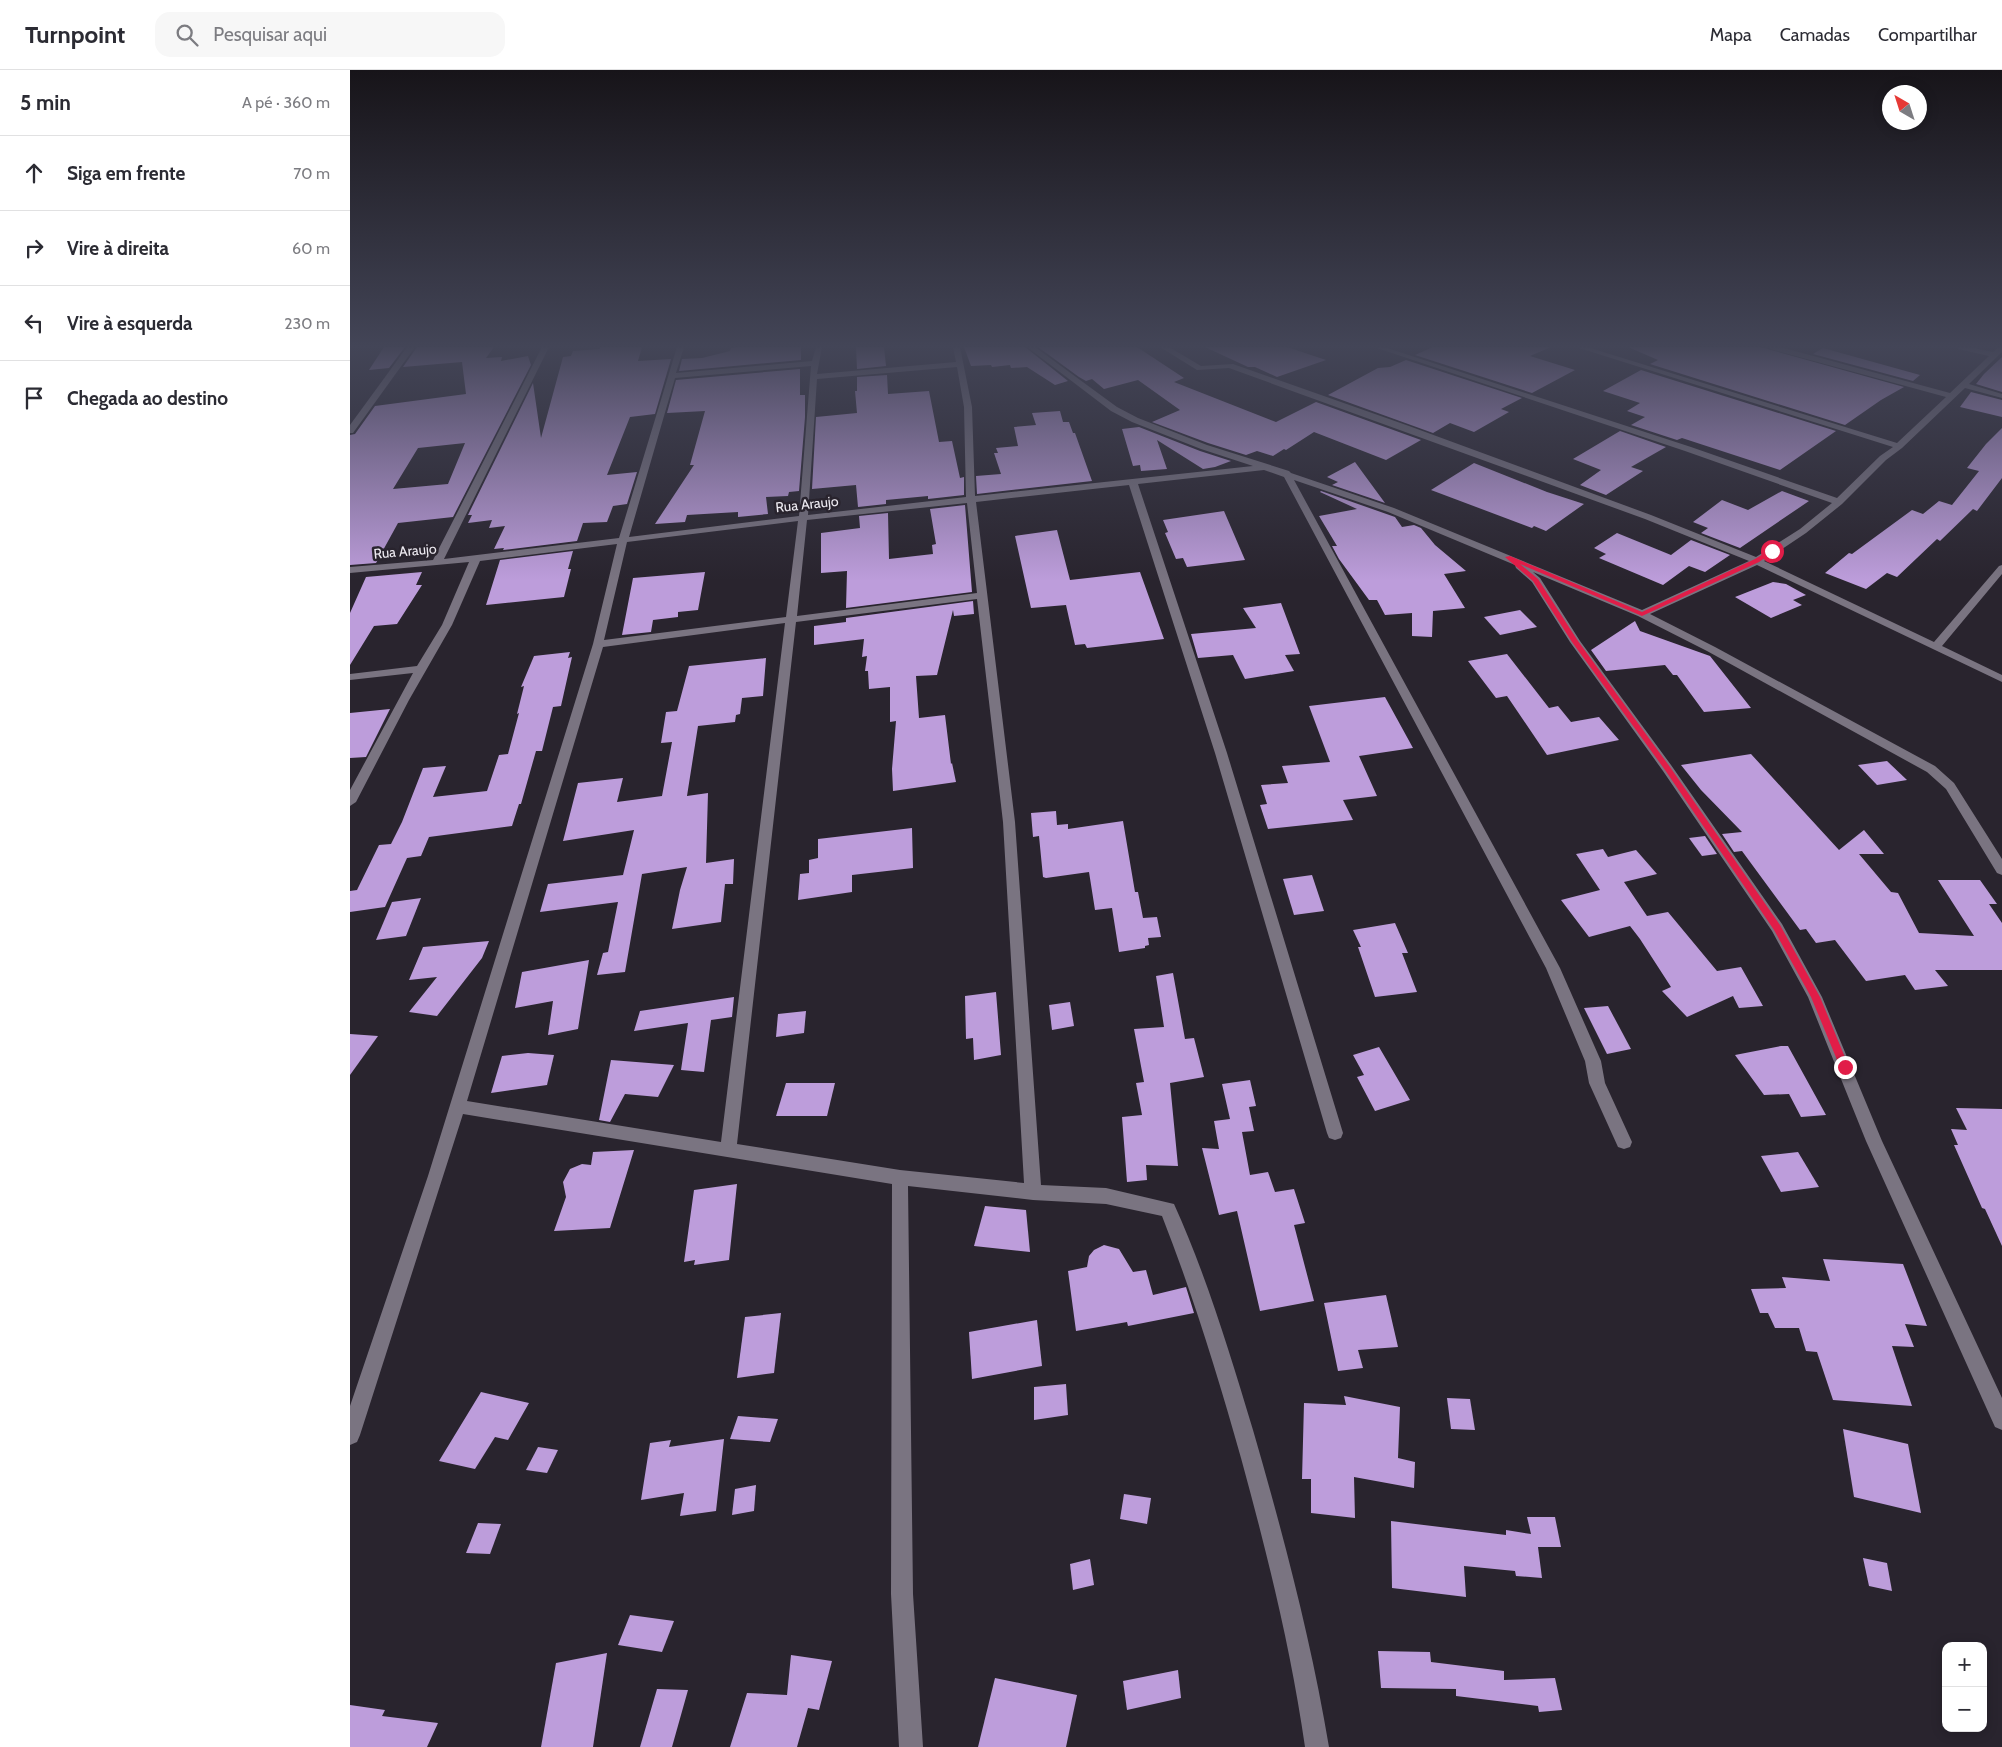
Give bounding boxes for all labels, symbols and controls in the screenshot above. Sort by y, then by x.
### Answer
search box [155,12,505,57]
text: Turnpoint [25,20,125,49]
icon: search [173,21,201,49]
text: Pesquisar aqui [213,23,327,46]
text: Mapa [1710,24,1752,46]
text: Camadas [1780,24,1850,46]
text: Compartilhar [1878,24,1977,46]
north arrow [1882,85,1927,130]
text: 5 min [20,90,71,115]
text: A pé · 360 m [242,93,330,112]
icon: ahead [20,159,48,187]
text: Siga em frente [67,162,185,185]
text: 70 m [293,164,330,183]
icon: right [20,234,48,262]
text: Vire à direita [67,237,169,260]
text: 60 m [292,239,330,258]
icon: left [20,309,48,337]
text: Vire à esquerda [67,312,193,335]
text: 230 m [284,314,330,333]
icon: arrive [20,384,48,412]
text: Chegada ao destino [67,387,228,410]
street label: Rua Araujo [775,492,840,516]
street label: Rua Araujo [373,539,438,563]
route start [1761,540,1784,563]
route end [1834,1056,1857,1079]
map controls [1942,1642,1987,1732]
button: + [1942,1642,1987,1687]
button: − [1942,1687,1987,1732]

